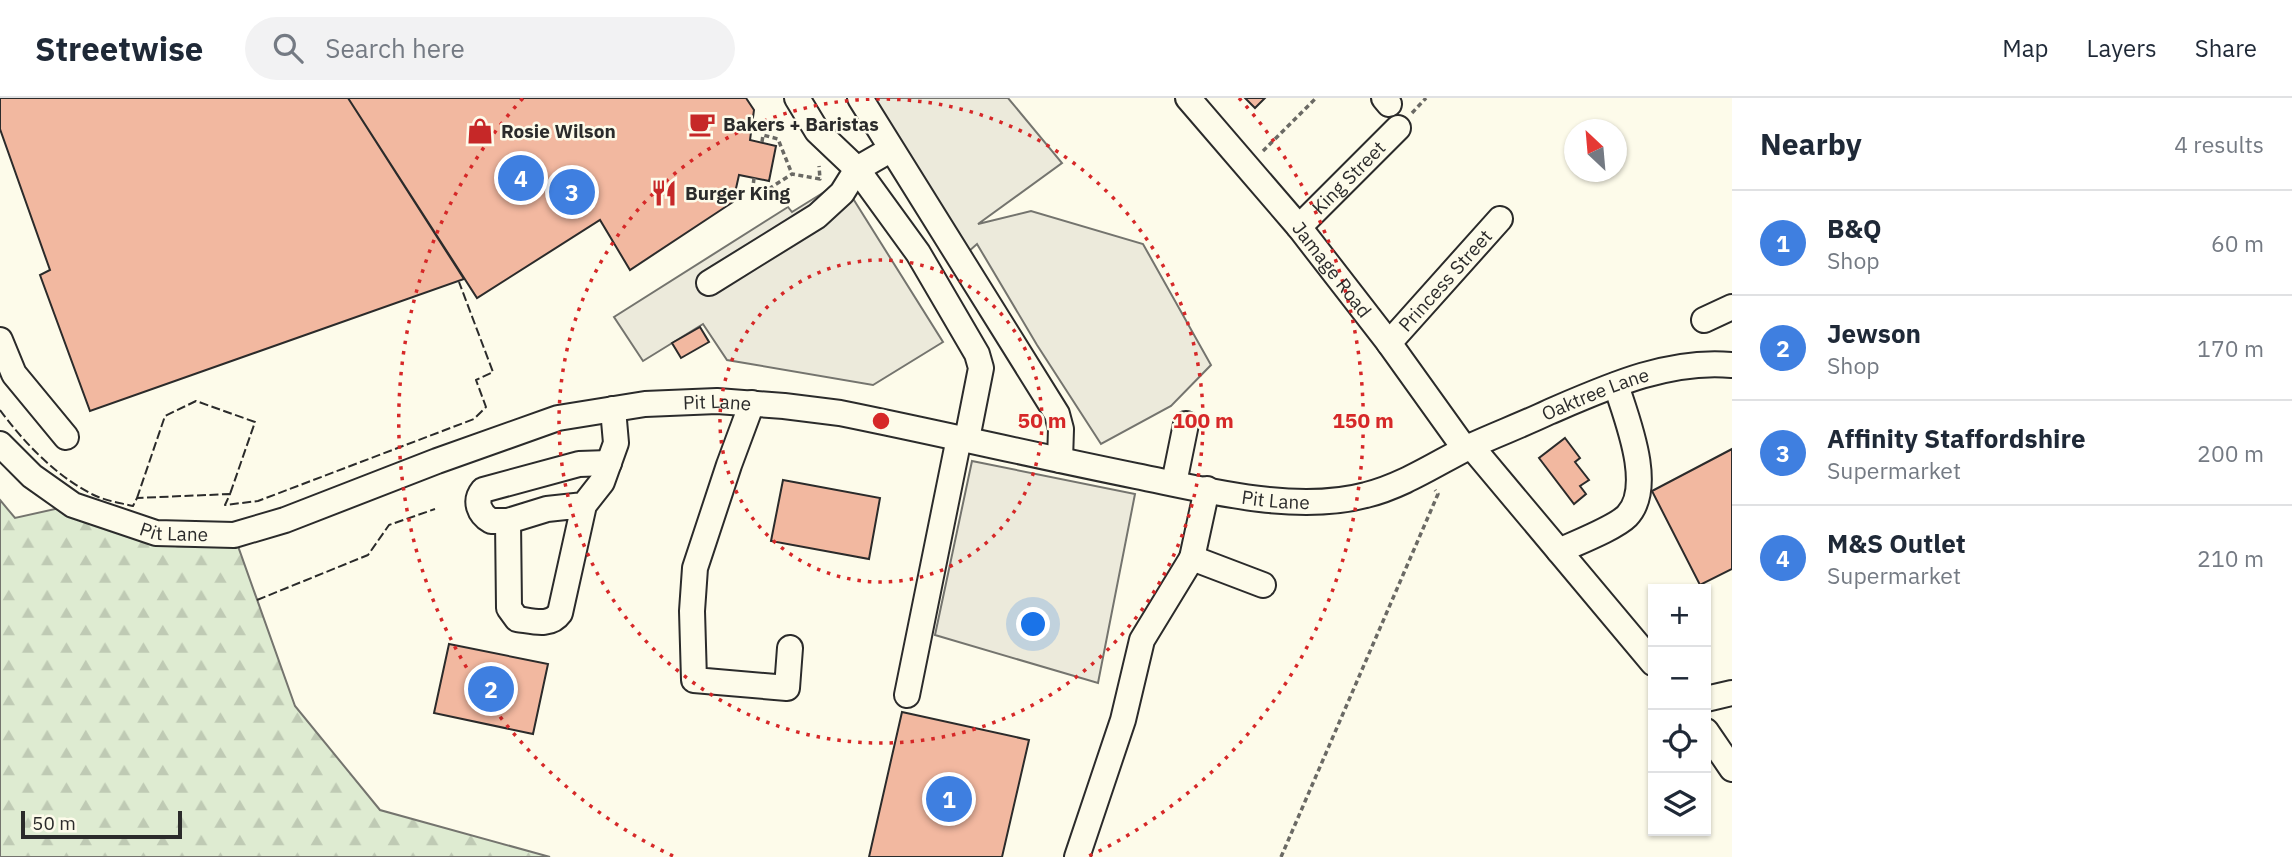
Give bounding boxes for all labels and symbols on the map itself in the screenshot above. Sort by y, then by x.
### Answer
cafe icon: Bakers + Baristas [687,109,717,139]
place label: Bakers + Baristas [723,112,879,136]
shop icon: Rosie Wilson [465,116,495,146]
place label: Rosie Wilson [501,119,616,143]
north arrow [1564,119,1627,182]
street label: King Street [1307,136,1390,219]
pin: 4 [498,152,544,204]
pin: 3 [549,166,595,218]
restaurant icon: Burger King [649,178,679,208]
place label: Burger King [685,181,791,205]
street label: Jamage Road [1287,217,1377,322]
street label: Princess Street [1393,224,1497,336]
street label: Oaktree Lane [1538,362,1652,426]
street label: Pit Lane [682,389,752,416]
text: 50 m [1018,406,1066,434]
text: 100 m [1172,406,1234,434]
text: 150 m [1332,406,1394,434]
centre of rings [869,409,893,433]
street label: Pit Lane [1240,485,1310,514]
street label: Pit Lane [137,516,208,546]
your location [1016,607,1050,641]
pin: 2 [468,663,514,715]
pin: 1 [926,773,972,825]
scale bar [21,808,182,840]

